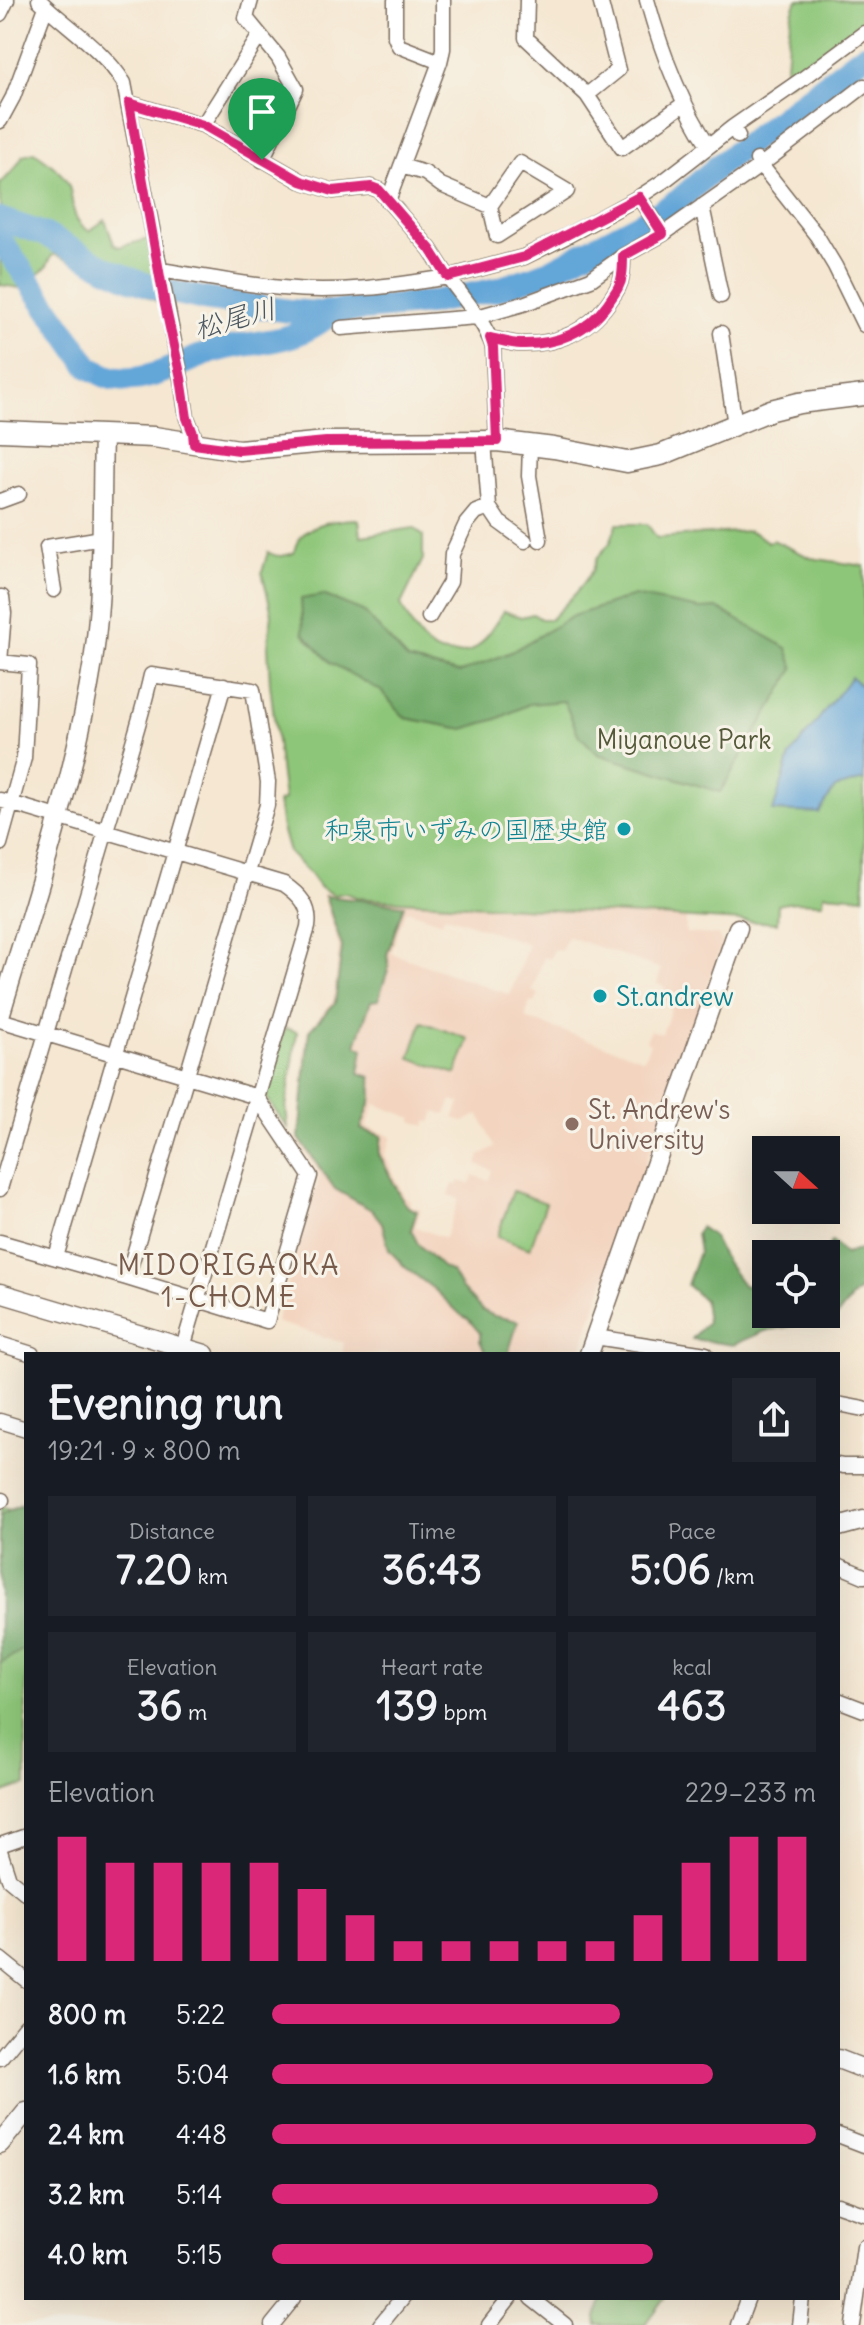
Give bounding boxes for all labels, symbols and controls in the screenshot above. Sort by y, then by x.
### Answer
pin [228,78,296,160]
icon: arrive [240,90,284,134]
water label: 松尾川 [190,290,280,346]
park label: Miyanoue Park [596,723,772,756]
place label: 和泉市いずみの国歴史館 [324,813,608,846]
marker: 和泉市いずみの国歴史館 [615,820,633,838]
place label: St.andrew [616,980,734,1013]
marker: St.andrew [591,987,609,1005]
place label: St. Andrew's University [588,1093,730,1156]
marker: St. Andrew's University [563,1115,581,1133]
north arrow [752,1136,840,1224]
map controls [752,1136,840,1328]
button: locate [752,1240,840,1328]
district label: MIDORIGAOKA 1-CHOME [117,1247,341,1315]
text: Evening run [48,1376,283,1431]
button: share [732,1378,816,1462]
text: 19:21 · 9 × 800 m [48,1434,240,1467]
text: Distance [129,1517,215,1545]
text: Time [408,1517,456,1545]
text: Pace [668,1517,716,1545]
text: 7.20 [116,1545,192,1595]
text: 36:43 [382,1545,482,1595]
text: 5:06 [629,1545,711,1595]
text: km [192,1562,228,1590]
text: /km [711,1562,755,1590]
text: Elevation [127,1653,217,1681]
text: Heart rate [381,1653,483,1681]
text: kcal [672,1653,712,1681]
text: 36 [137,1681,183,1731]
text: 139 [377,1681,438,1731]
text: 463 [658,1681,726,1731]
text: m [183,1698,207,1726]
text: bpm [438,1698,487,1726]
text: Elevation [48,1776,155,1809]
text: 229–233 m [685,1776,816,1809]
text: 800 m [48,1998,126,2031]
text: 5:22 [176,1998,225,2031]
text: 1.6 km [48,2058,121,2091]
text: 5:04 [176,2058,229,2091]
text: 2.4 km [48,2118,124,2151]
text: 4:48 [176,2118,227,2151]
text: 3.2 km [48,2178,125,2211]
text: 5:14 [176,2178,222,2211]
text: 4.0 km [48,2238,128,2271]
text: 5:15 [176,2238,222,2271]

